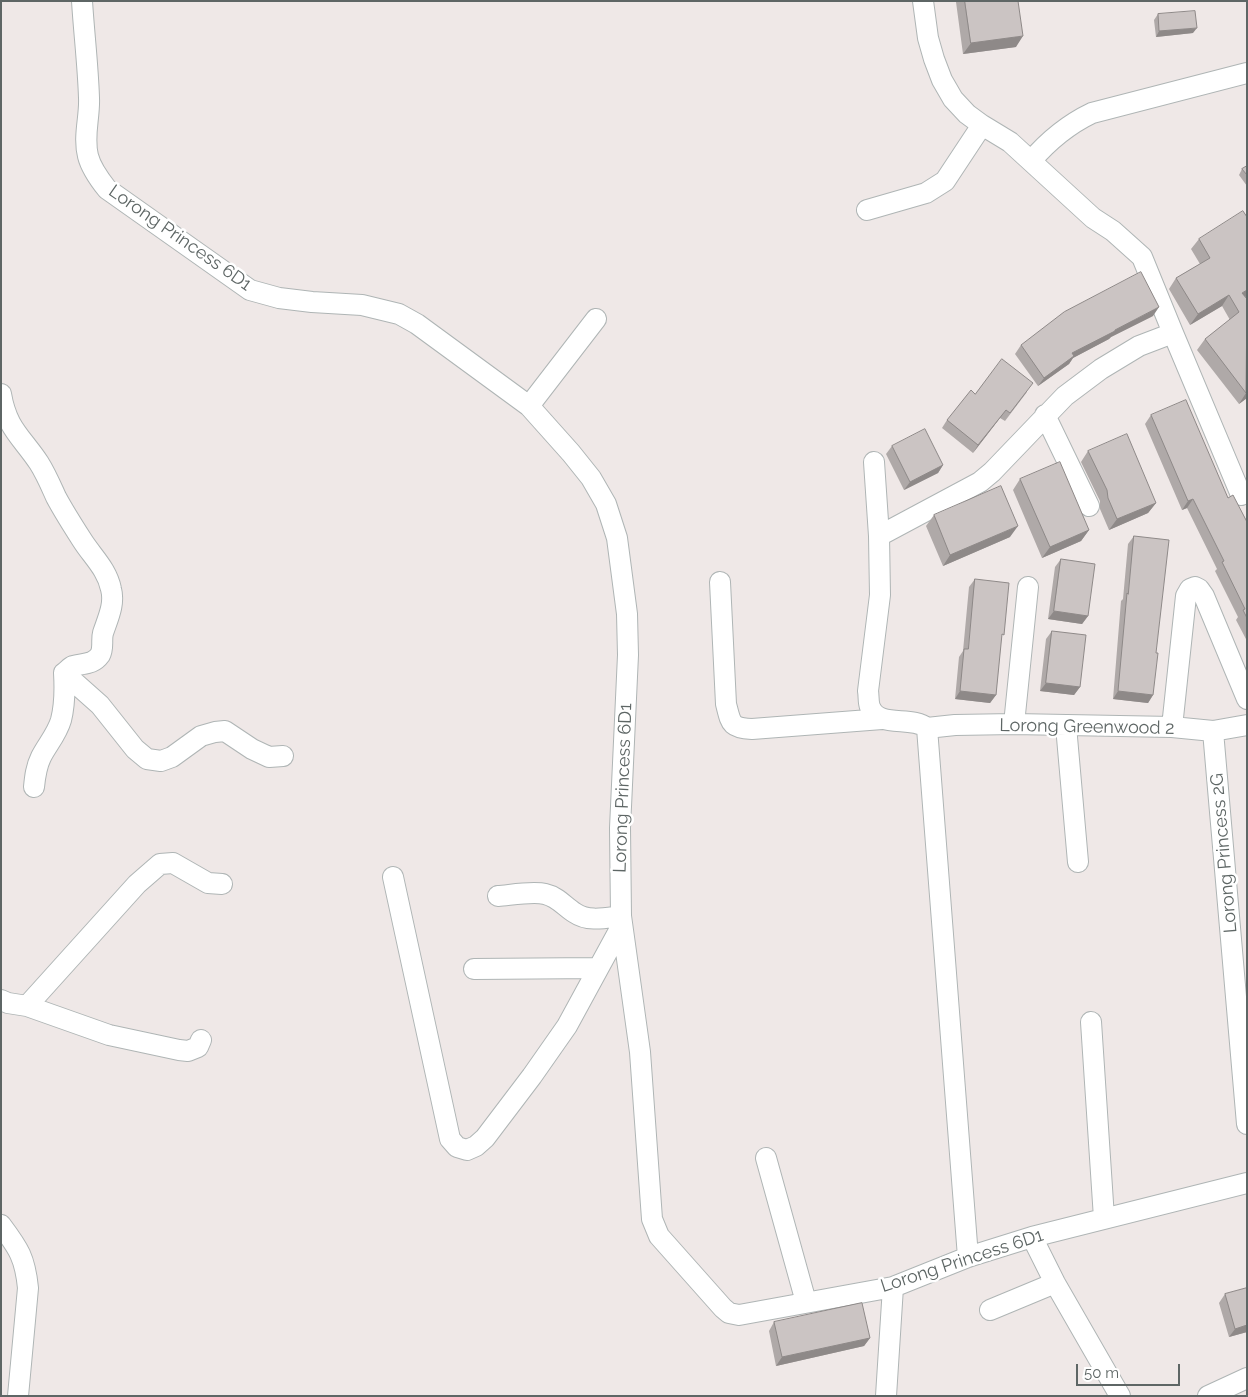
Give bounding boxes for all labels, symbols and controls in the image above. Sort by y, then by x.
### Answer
street label: Lorong Princess 6D1 [104,181,256,295]
street label: Lorong Princess 6D1 [609,703,637,873]
street label: Lorong Greenwood 2 [999,715,1175,739]
street label: Lorong Princess 2G [1206,772,1242,934]
street label: Lorong Princess 6D1 [878,1225,1046,1297]
scale bar [1078,1354,1182,1386]
text: 50 m [1084,1364,1119,1382]

